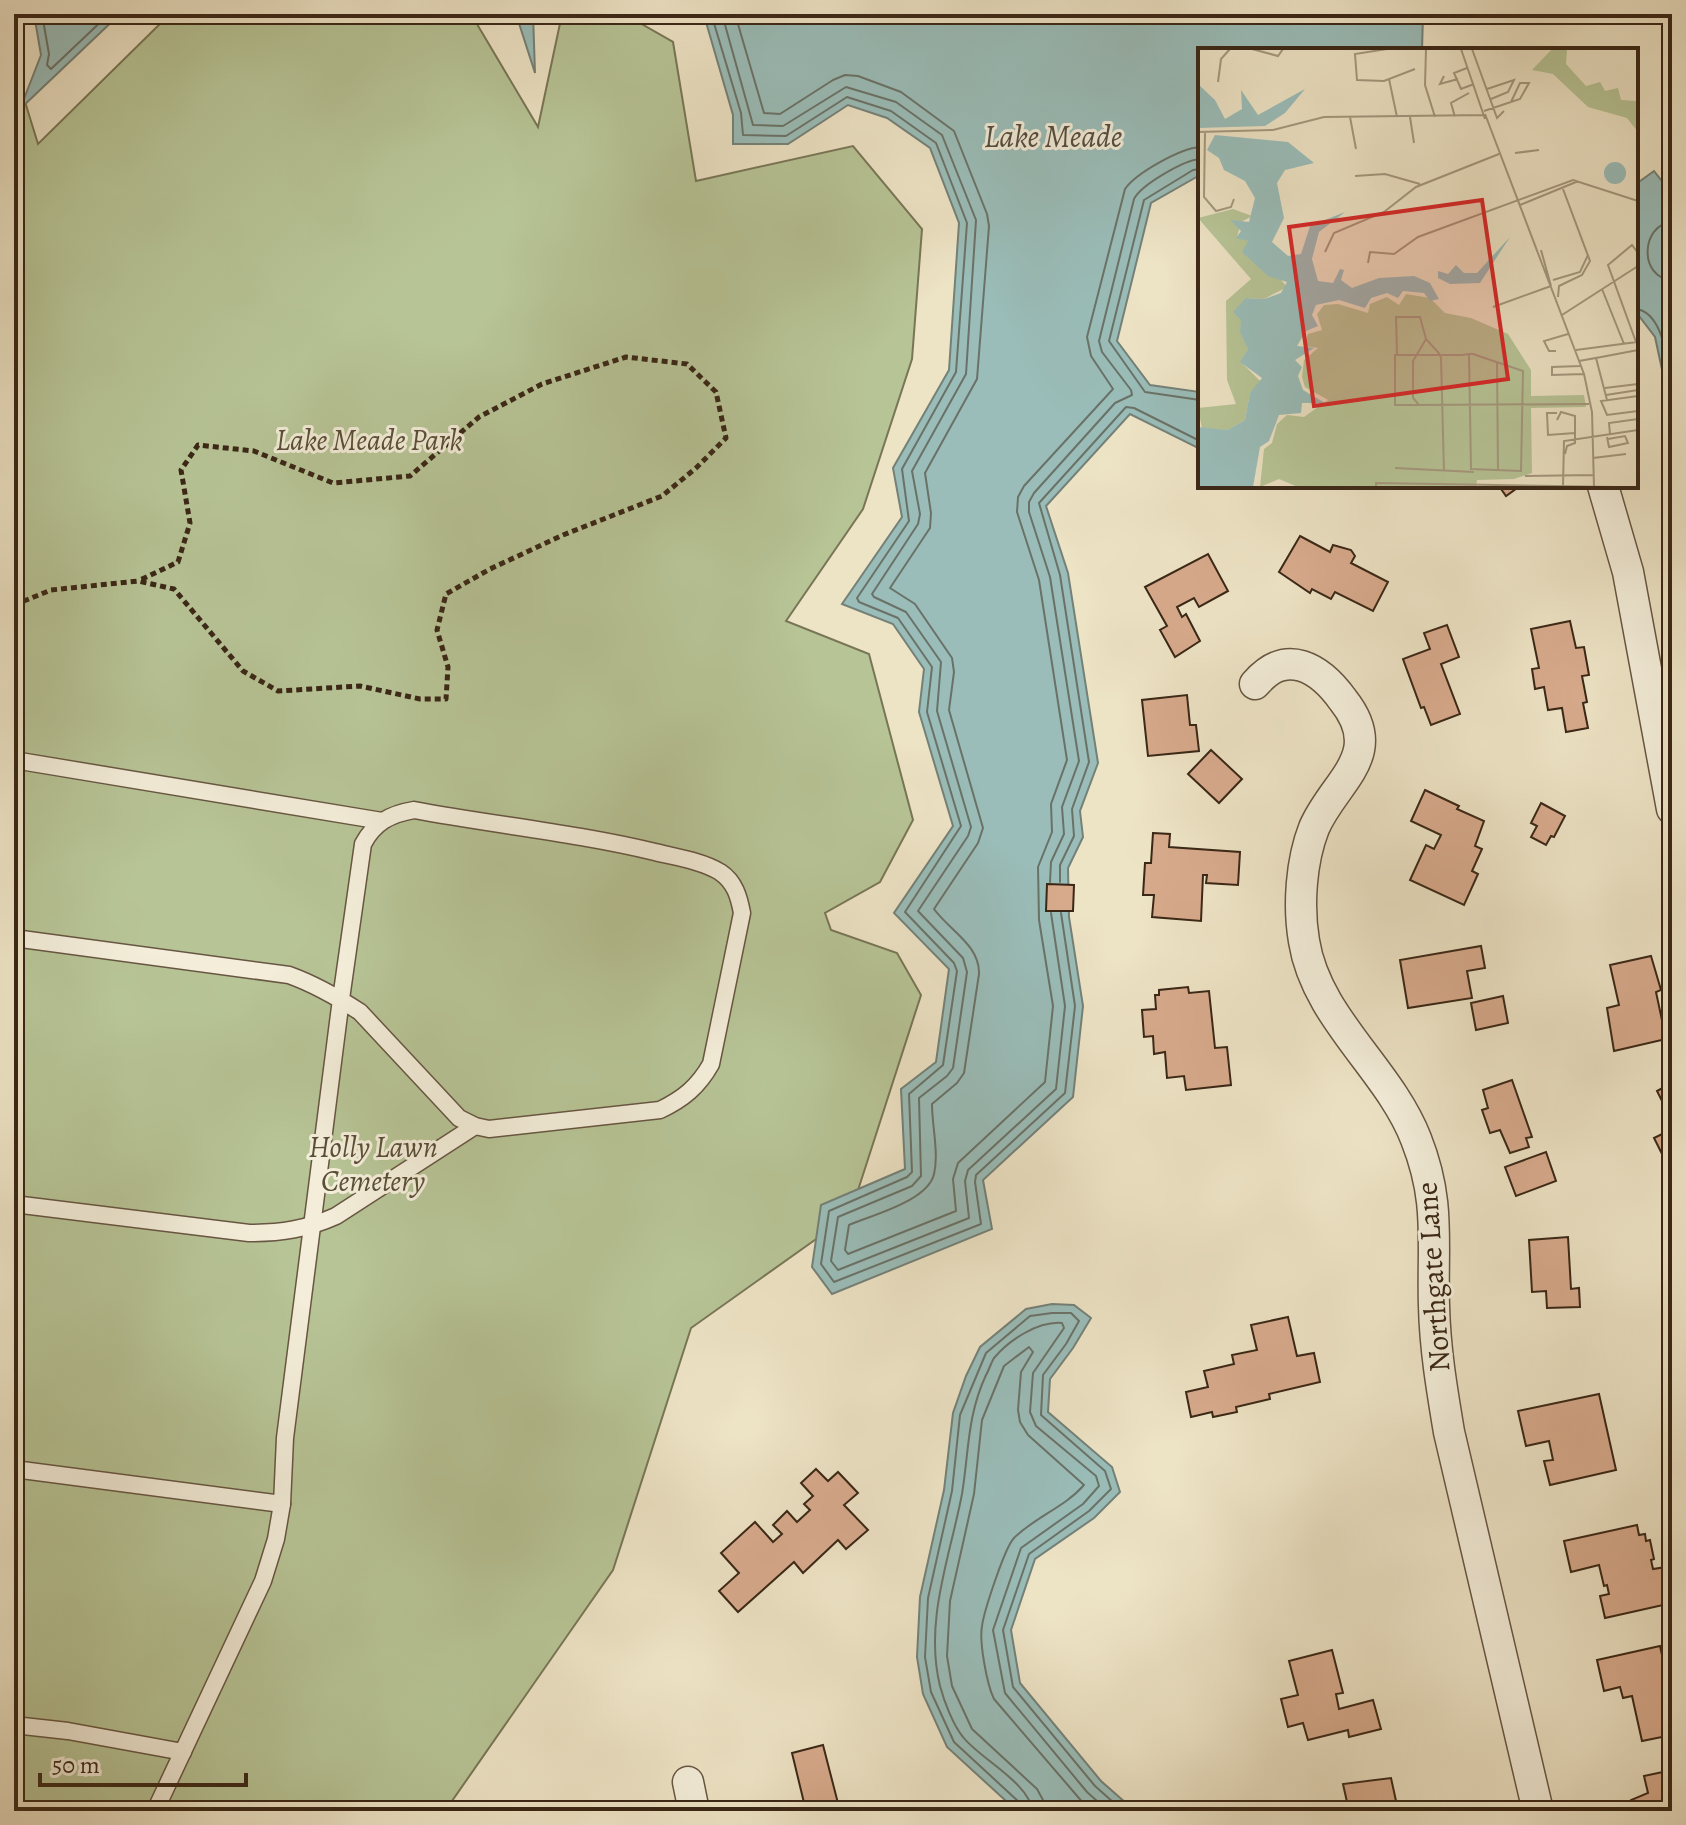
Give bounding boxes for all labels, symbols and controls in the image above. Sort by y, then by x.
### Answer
inset map [1198,48,1638,488]
water label: Lake Meade [984,114,1122,158]
park label: Lake Meade Park [275,420,463,460]
park label: Holly Lawn Cemetery [308,1127,438,1201]
street label: Northgate Lane [1406,1181,1460,1373]
scale bar [40,1737,246,1787]
text: 50 m [52,1749,100,1781]

